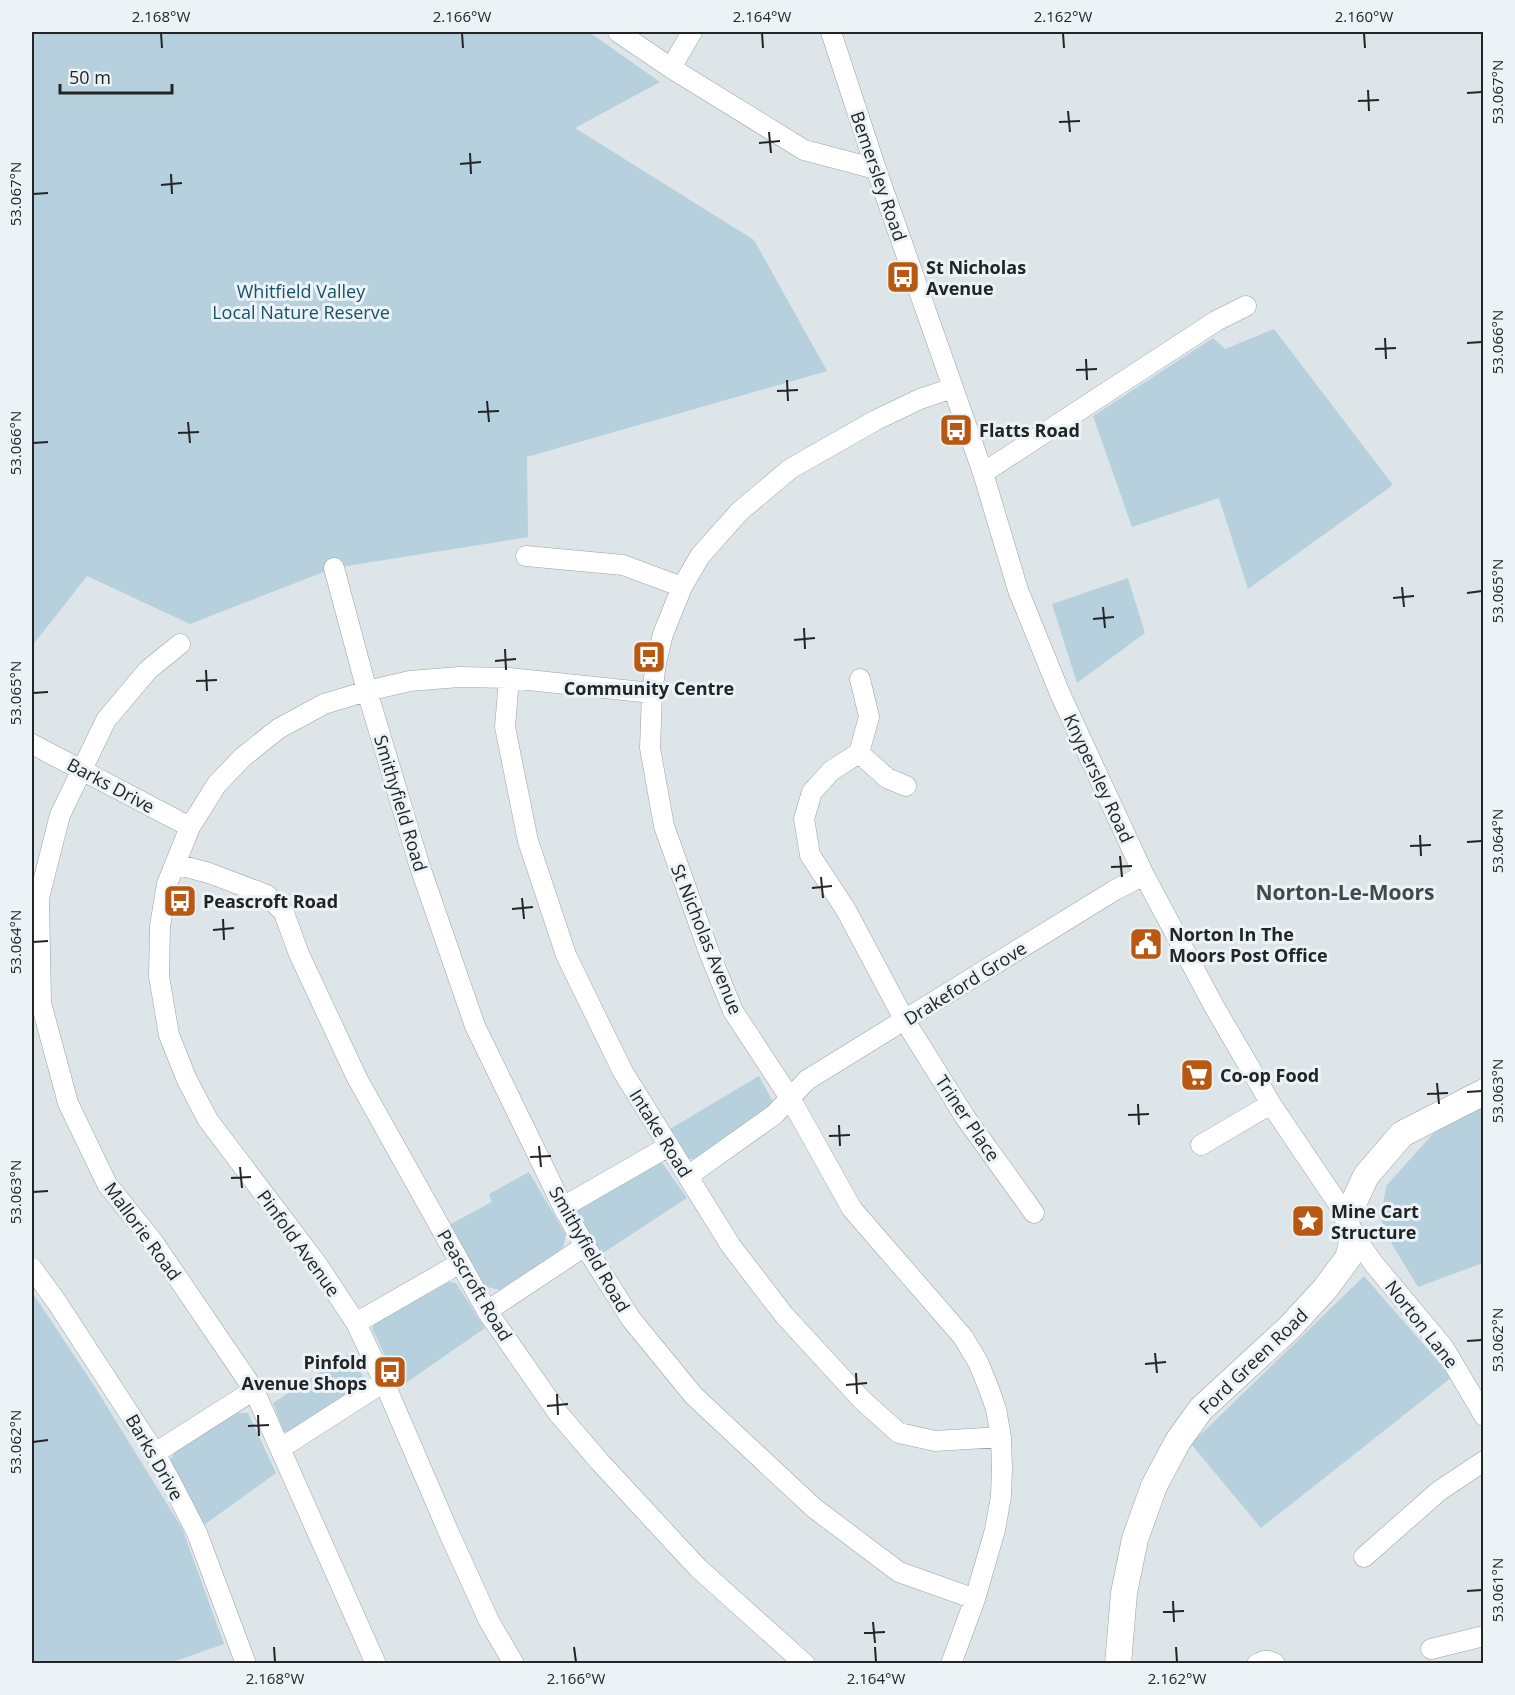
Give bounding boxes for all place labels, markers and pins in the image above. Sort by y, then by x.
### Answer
place label: St Nicholas Avenue [926,255,1026,300]
bus stop icon: St Nicholas Avenue [885,259,921,295]
bus stop icon: Flatts Road [938,412,974,448]
place label: Flatts Road [979,418,1080,442]
bus stop icon: Community Centre [631,639,667,675]
place label: Community Centre [564,676,734,700]
bus stop icon: Peascroft Road [162,883,198,919]
place label: Peascroft Road [203,889,338,913]
place label: Norton In The Moors Post Office [1169,922,1328,967]
public building icon: Norton In The Moors Post Office [1128,926,1164,962]
supermarket icon: Co-op Food [1179,1057,1215,1093]
place label: Co-op Food [1220,1063,1319,1087]
place label: Mine Cart Structure [1331,1199,1419,1244]
place icon: Mine Cart Structure [1290,1203,1326,1239]
place label: Pinfold Avenue Shops [242,1350,367,1395]
bus stop icon: Pinfold Avenue Shops [372,1354,408,1390]

